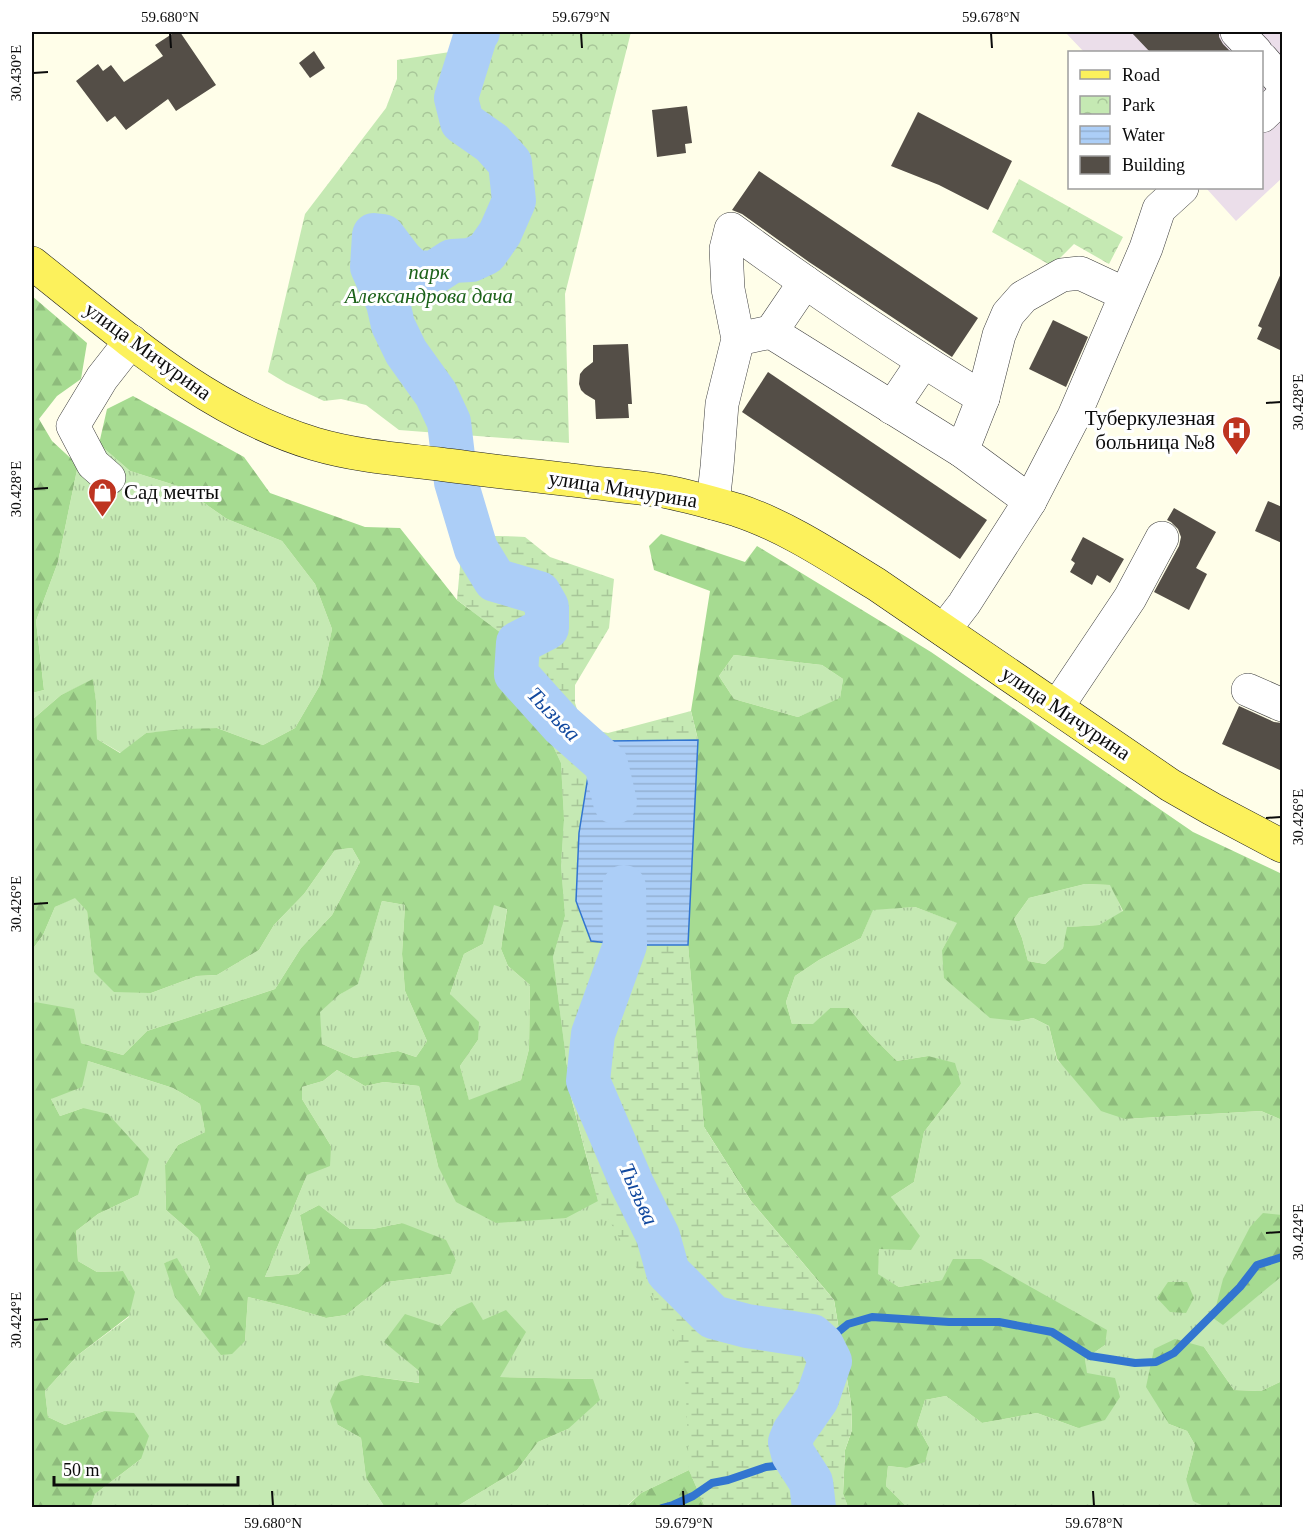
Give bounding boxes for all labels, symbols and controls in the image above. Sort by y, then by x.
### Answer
text: 59.680°N [141,9,199,25]
text: 59.679°N [552,9,610,25]
text: 59.678°N [962,9,1020,25]
text: 30.430°E [8,45,24,101]
legend [1068,51,1263,189]
text: Road [1122,65,1160,85]
text: Park [1122,95,1155,115]
text: Water [1122,125,1165,145]
text: Building [1122,155,1185,175]
park label: парк Александрова дача [343,260,513,308]
street label: улица Мичурина [80,297,216,405]
text: 30.428°E [1290,374,1306,430]
place label: Туберкулезная больница №8 [1085,406,1215,454]
hospital icon: Туберкулезная больница №8 [1220,414,1252,456]
text: 30.428°E [8,461,24,517]
street label: улица Мичурина [547,465,700,513]
shop icon: Сад мечты [87,476,119,518]
place label: Сад мечты [124,480,219,504]
street label: улица Мичурина [997,661,1136,765]
water label: Тызьва [522,682,586,746]
text: 30.426°E [1290,789,1306,845]
text: 30.426°E [8,876,24,932]
water label: Тызьва [614,1159,664,1229]
text: 30.424°E [1290,1204,1306,1260]
text: 30.424°E [8,1292,24,1348]
scale bar [54,1449,238,1487]
text: 50 m [63,1460,100,1480]
text: 59.680°N [244,1515,302,1531]
text: 59.679°N [655,1515,713,1531]
text: 59.678°N [1065,1515,1123,1531]

